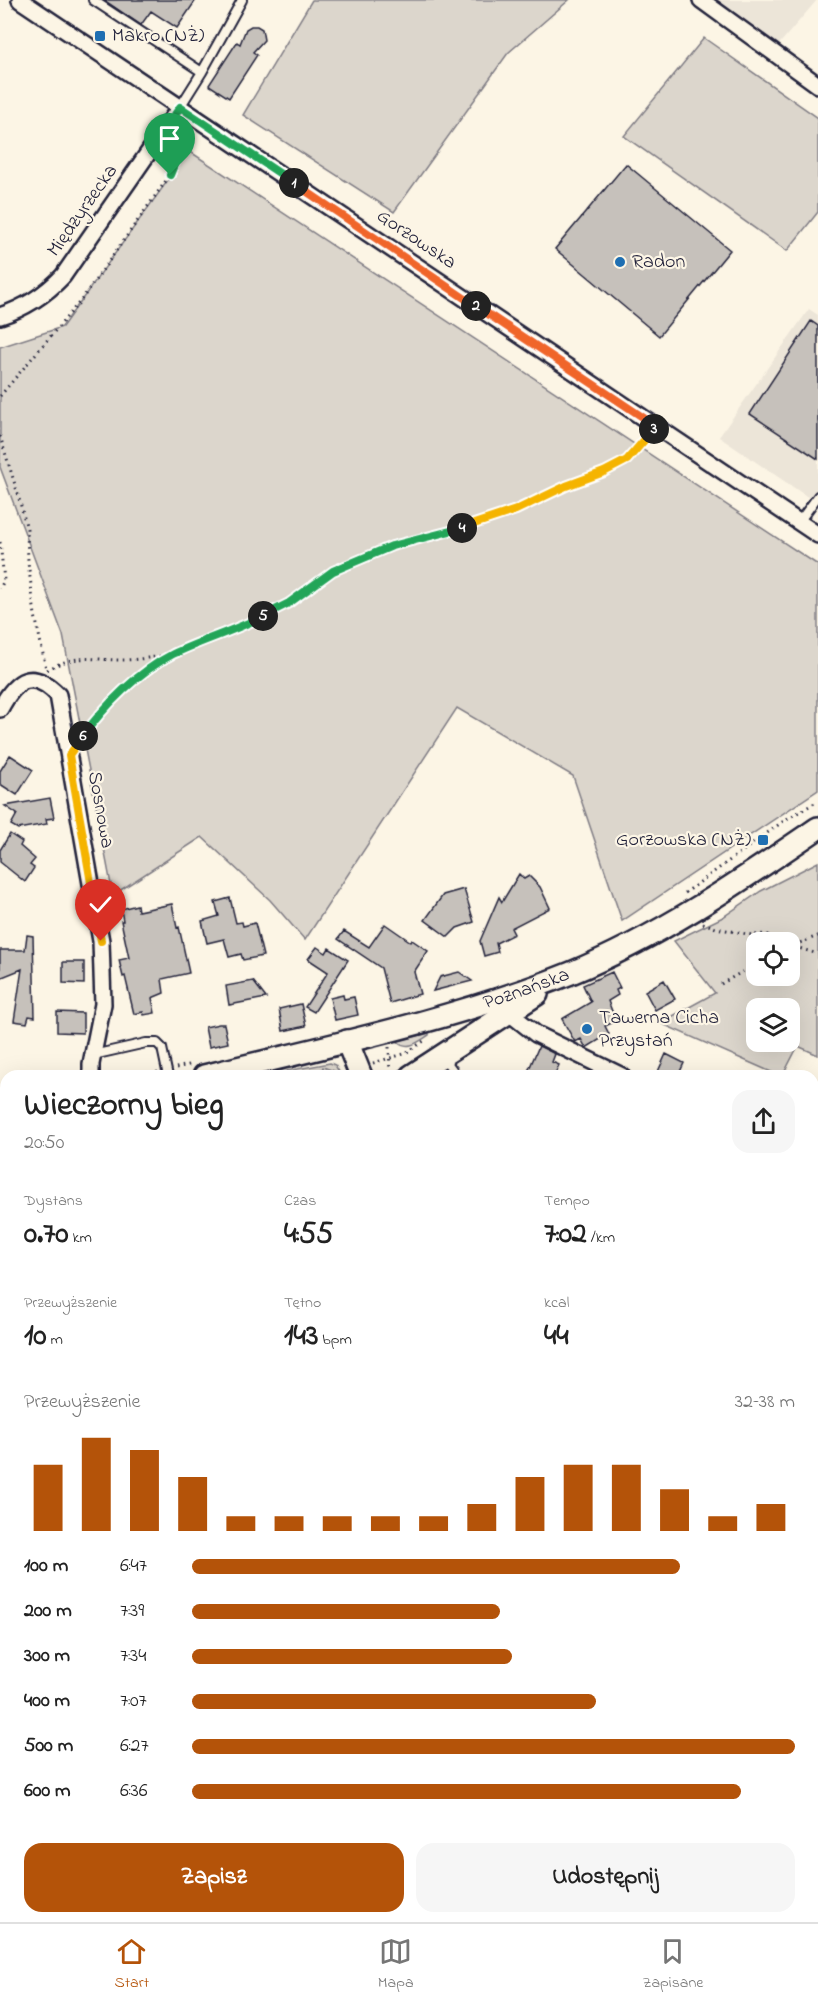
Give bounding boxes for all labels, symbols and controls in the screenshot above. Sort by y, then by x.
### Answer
place label: Makro (NŻ) [112,22,205,51]
marker: Makro (NŻ) [93,29,107,43]
pin [144,113,195,175]
icon: arrive [153,122,186,155]
street label: Międzyrzecka [40,159,126,263]
pin: 1 [279,168,309,198]
text: 1 [291,171,297,195]
street label: Gorzowska [370,203,462,277]
place label: Radon [632,248,685,277]
marker: Radon [613,255,627,269]
pin: 2 [461,291,491,321]
text: 2 [472,294,480,318]
pin: 3 [639,414,669,444]
text: 3 [651,417,657,441]
pin: 4 [447,513,477,543]
text: 4 [459,516,465,540]
pin: 5 [248,601,278,631]
text: 5 [258,604,268,628]
pin: 6 [68,721,98,751]
text: 6 [79,724,87,748]
street label: Sosnowa [79,769,121,851]
place label: Gorzowska (NŻ) [616,826,751,855]
marker: Gorzowska (NŻ) [756,833,770,847]
pin [75,879,126,941]
icon: check [84,888,117,921]
map controls [746,932,800,1052]
button: locate [746,932,800,986]
street label: Poznańska [480,961,574,1018]
button: layers [746,998,800,1052]
place label: Tawerna Cicha Przystań [599,1004,719,1056]
marker: Tawerna Cicha Przystań [580,1022,594,1036]
text: Wieczorny bieg [24,1082,224,1130]
button: share [732,1090,795,1153]
text: 20:50 [24,1129,64,1158]
text: Dystans [24,1189,83,1213]
text: Czas [284,1189,316,1213]
text: Tempo [544,1189,590,1213]
text: 0.70 [24,1213,68,1257]
text: 4:55 [284,1213,333,1257]
text: 7:02 [544,1213,587,1257]
text: km [68,1226,92,1250]
text: /km [587,1226,615,1250]
text: Przewyższenie [24,1291,117,1315]
text: Tętno [284,1291,321,1315]
text: kcal [544,1291,569,1315]
text: 10 [24,1315,47,1359]
text: 143 [284,1315,318,1359]
text: 44 [544,1315,569,1359]
text: m [47,1328,63,1352]
text: bpm [318,1328,352,1352]
text: Przewyższenie [24,1388,140,1417]
text: 32–38 m [735,1388,795,1417]
text: 100 m [24,1552,68,1581]
text: 6:47 [120,1552,147,1581]
text: 200 m [24,1597,72,1626]
text: 7:39 [120,1597,144,1626]
text: 300 m [24,1642,70,1671]
text: 7:34 [120,1642,146,1671]
text: 400 m [24,1687,70,1716]
text: 7:07 [120,1687,147,1716]
text: 500 m [24,1732,73,1761]
text: 6:27 [120,1732,149,1761]
text: 600 m [24,1777,71,1806]
text: 6:36 [120,1777,148,1806]
button: Zapisz [24,1843,404,1912]
button: Udostępnij [416,1843,795,1912]
tab: Start [114,1935,149,1995]
tab: Mapa [378,1935,414,1995]
tab: Zapisane [642,1935,704,1995]

